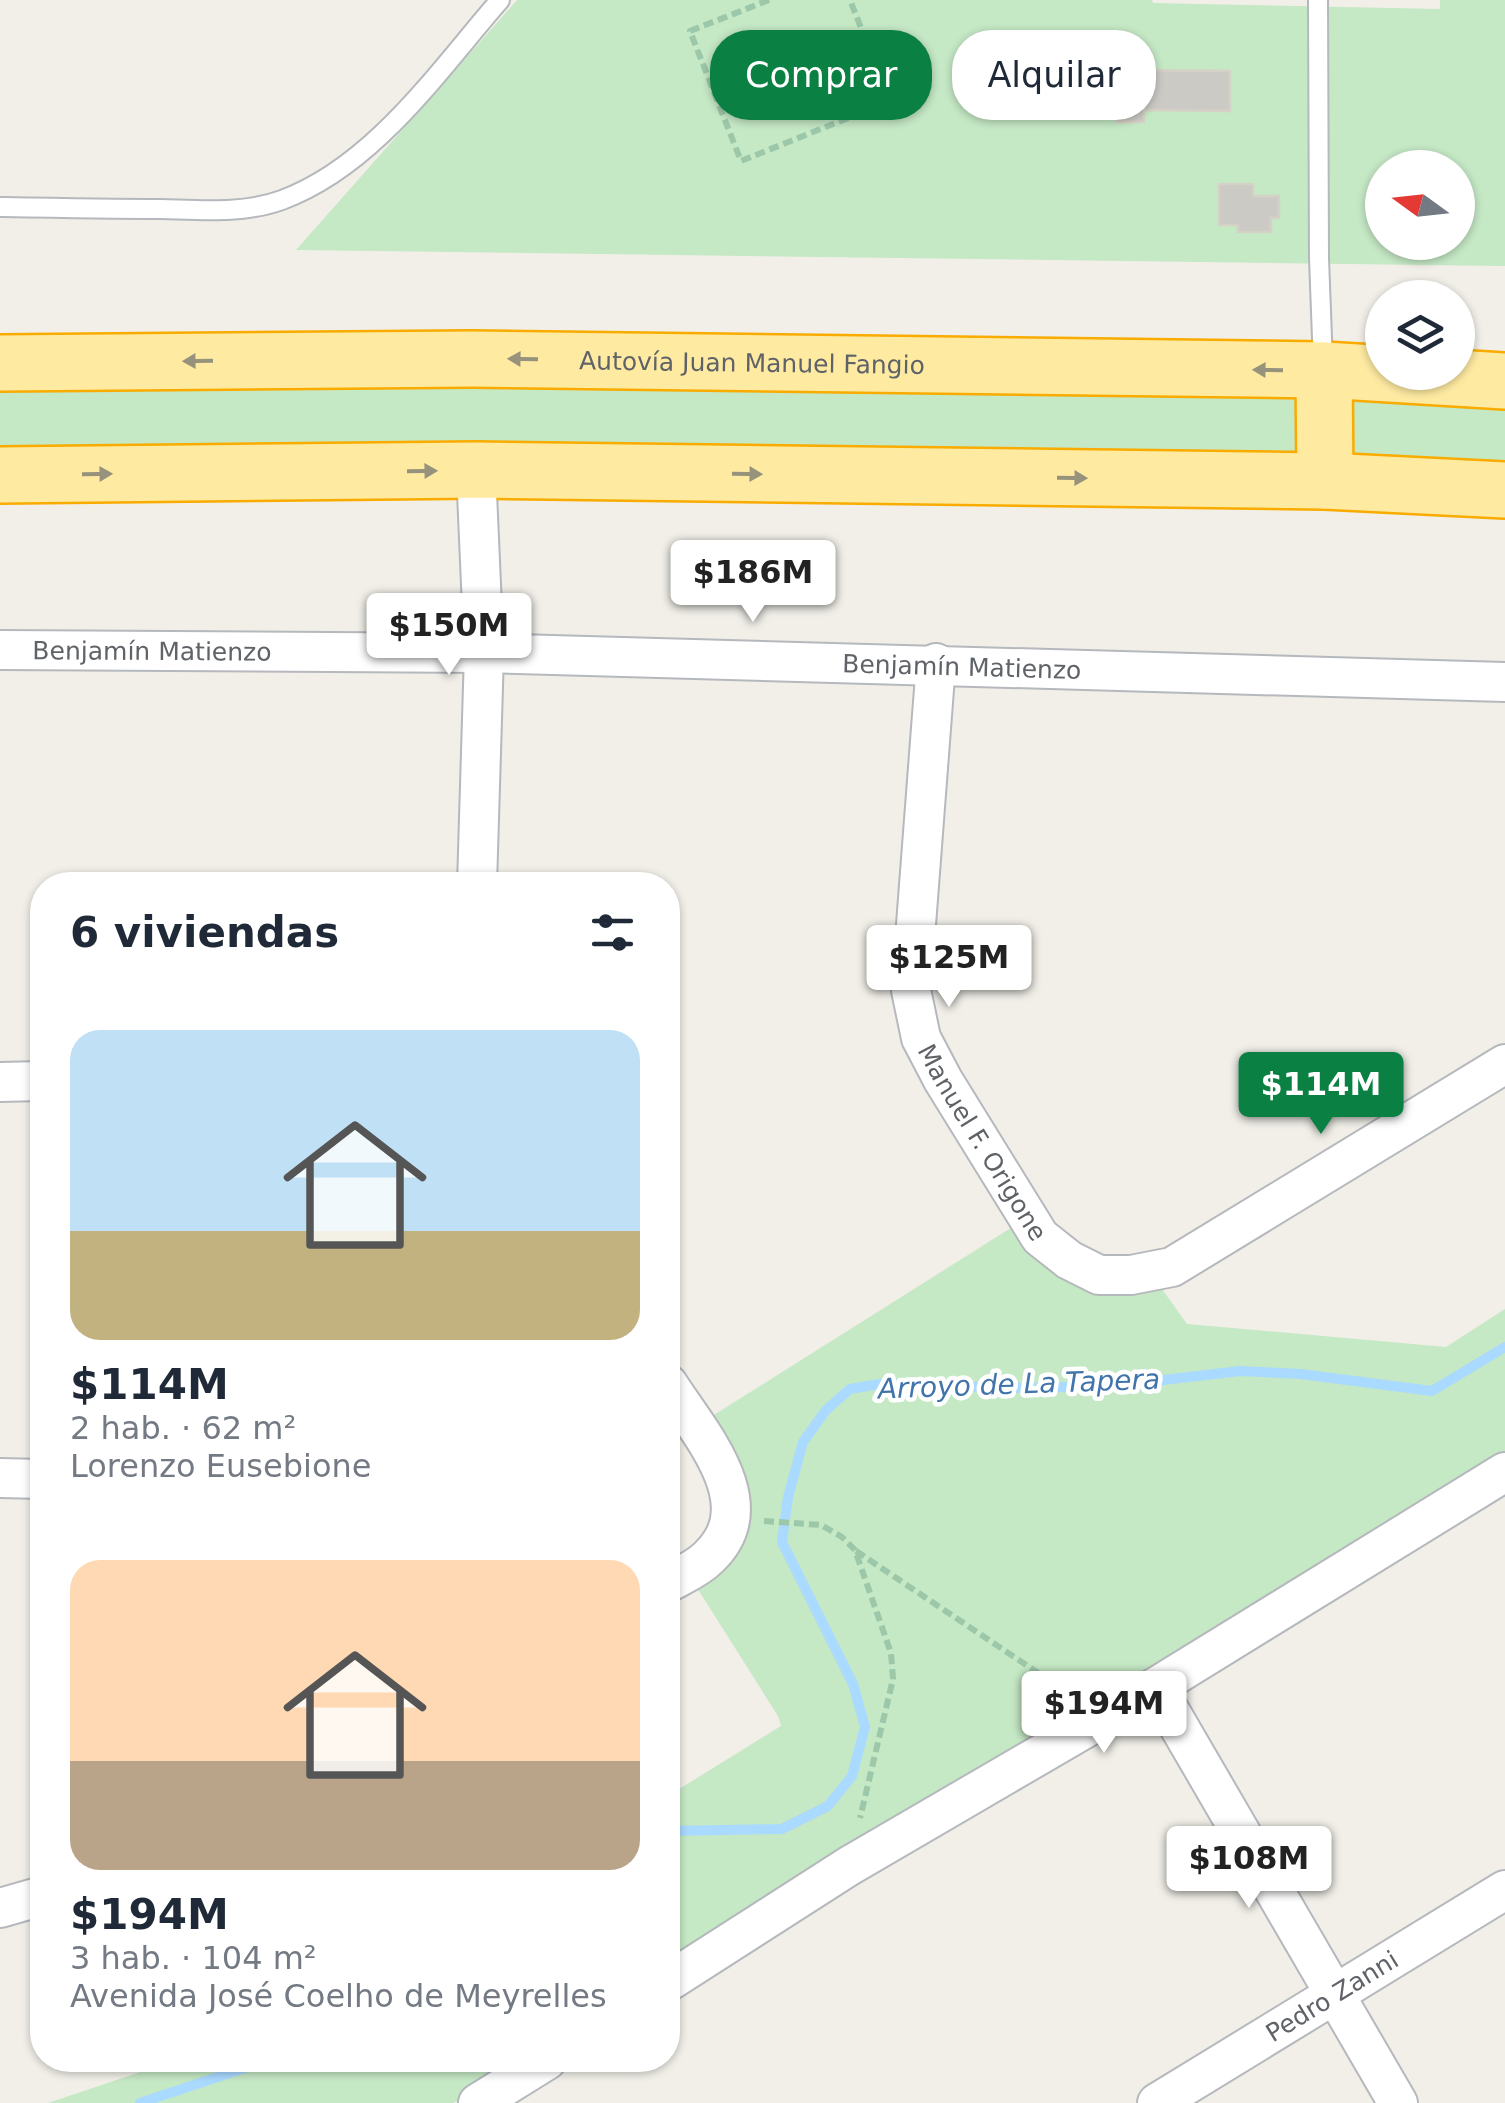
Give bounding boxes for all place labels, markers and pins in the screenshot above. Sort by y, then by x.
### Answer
pin: $186M [683,540,823,625]
pin: $150M [379,593,519,678]
pin: $125M [879,925,1019,1010]
pin: $114M [1251,1052,1391,1137]
pin: $194M [1034,1671,1174,1756]
pin: $108M [1179,1826,1319,1911]

